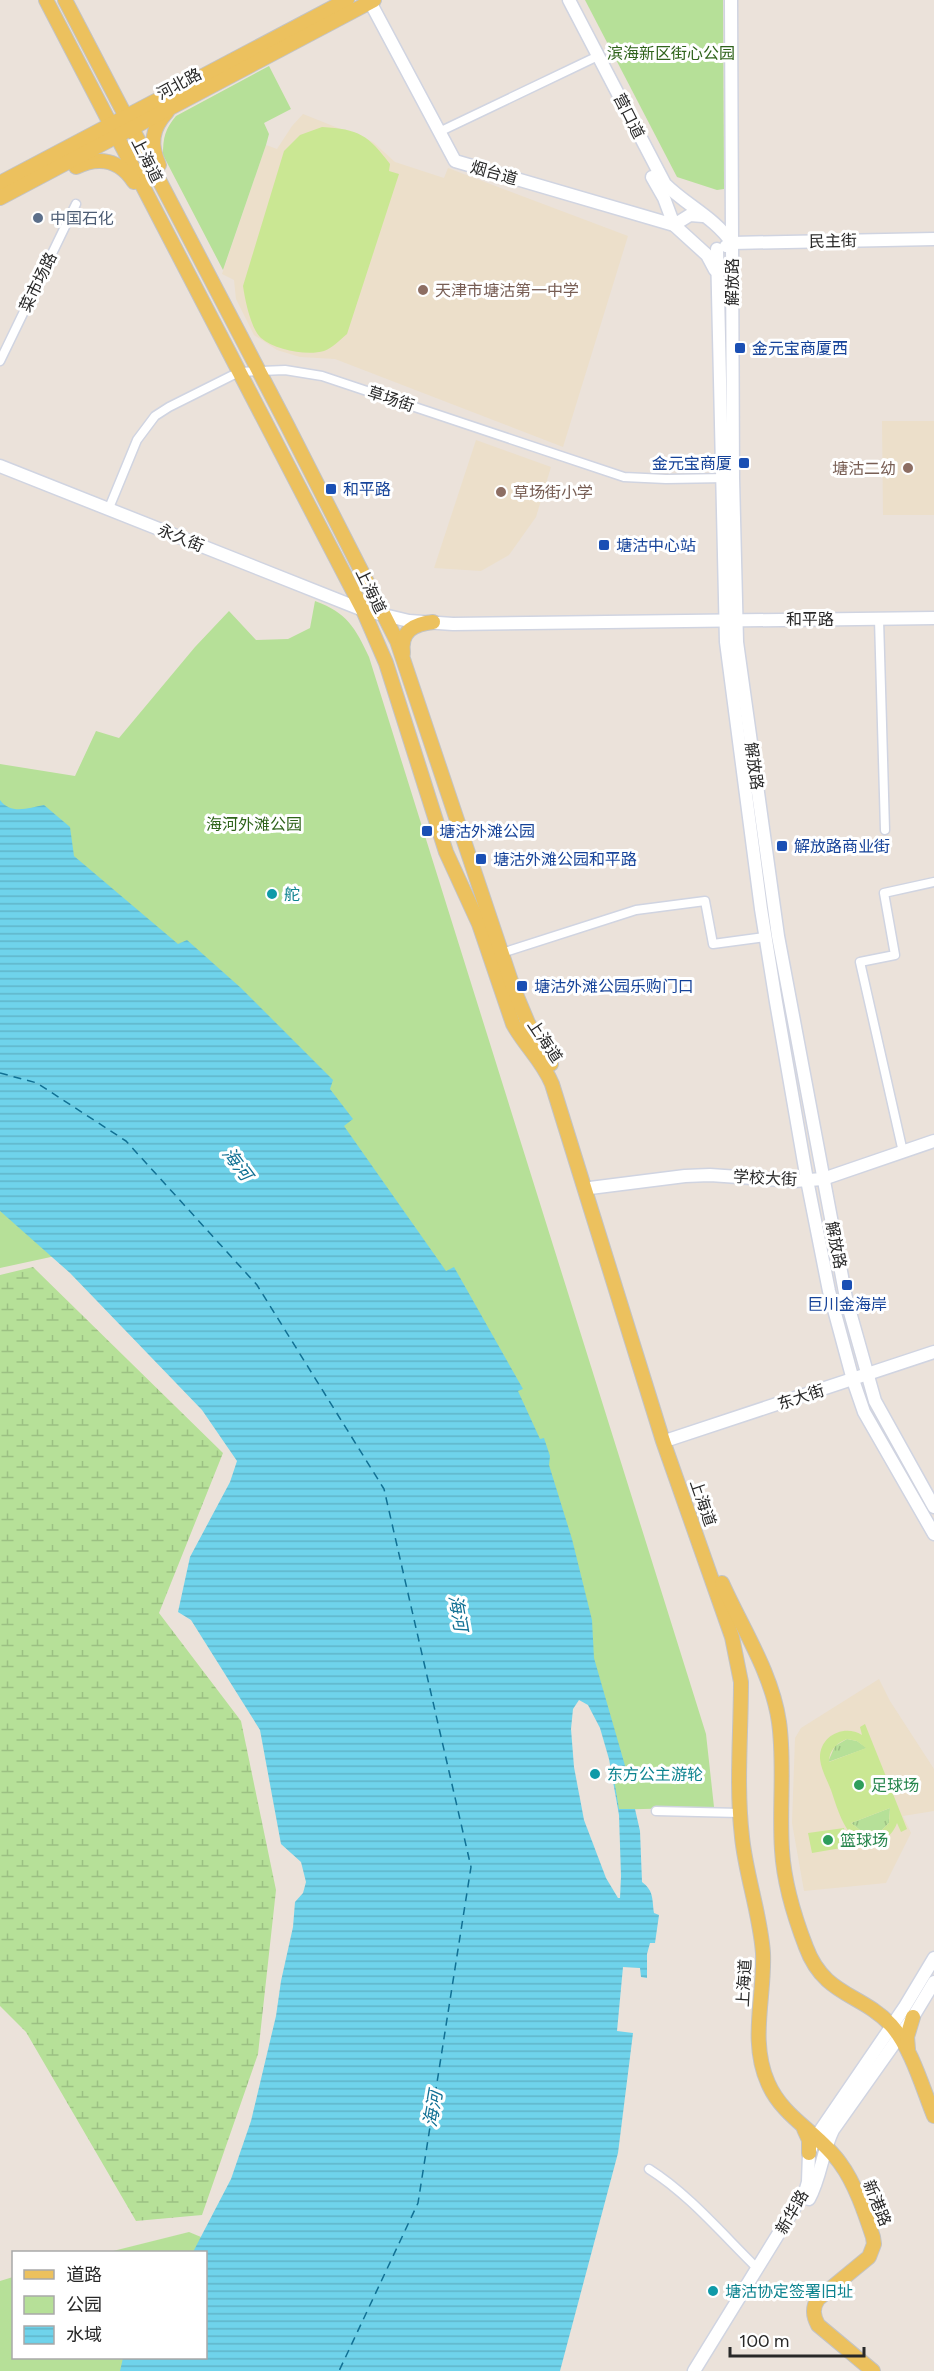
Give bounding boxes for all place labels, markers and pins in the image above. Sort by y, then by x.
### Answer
place label: 中国石化 [50,209,114,228]
marker: 中国石化 [31,211,45,225]
place label: 天津市塘沽第一中学 [435,281,579,300]
marker: 天津市塘沽第一中学 [416,283,430,297]
place label: 金元宝商厦西 [752,339,848,358]
marker: 金元宝商厦西 [733,341,747,355]
place label: 金元宝商厦 [652,454,732,473]
marker: 金元宝商厦 [737,456,751,470]
place label: 塘沽二幼 [832,459,896,478]
marker: 塘沽二幼 [901,461,915,475]
place label: 和平路 [343,480,391,499]
marker: 和平路 [324,482,338,496]
place label: 草场街小学 [513,483,593,502]
marker: 草场街小学 [494,485,508,499]
place label: 塘沽中心站 [616,536,696,555]
marker: 塘沽中心站 [597,538,611,552]
place label: 塘沽外滩公园 [439,822,535,841]
marker: 塘沽外滩公园 [420,824,434,838]
place label: 解放路商业街 [794,837,890,856]
marker: 解放路商业街 [775,839,789,853]
place label: 塘沽外滩公园和平路 [493,850,637,869]
marker: 塘沽外滩公园和平路 [474,852,488,866]
place label: 舵 [284,885,300,904]
marker: 舵 [265,887,279,901]
place label: 塘沽外滩公园乐购门口 [534,977,694,996]
marker: 塘沽外滩公园乐购门口 [515,979,529,993]
marker: 巨川金海岸 [840,1278,854,1292]
place label: 巨川金海岸 [807,1295,887,1314]
place label: 东方公主游轮 [607,1765,703,1784]
marker: 东方公主游轮 [588,1767,602,1781]
place label: 足球场 [871,1776,919,1795]
marker: 足球场 [852,1778,866,1792]
place label: 篮球场 [840,1831,888,1850]
marker: 篮球场 [821,1833,835,1847]
place label: 塘沽协定签署旧址 [725,2282,853,2301]
marker: 塘沽协定签署旧址 [706,2284,720,2298]

